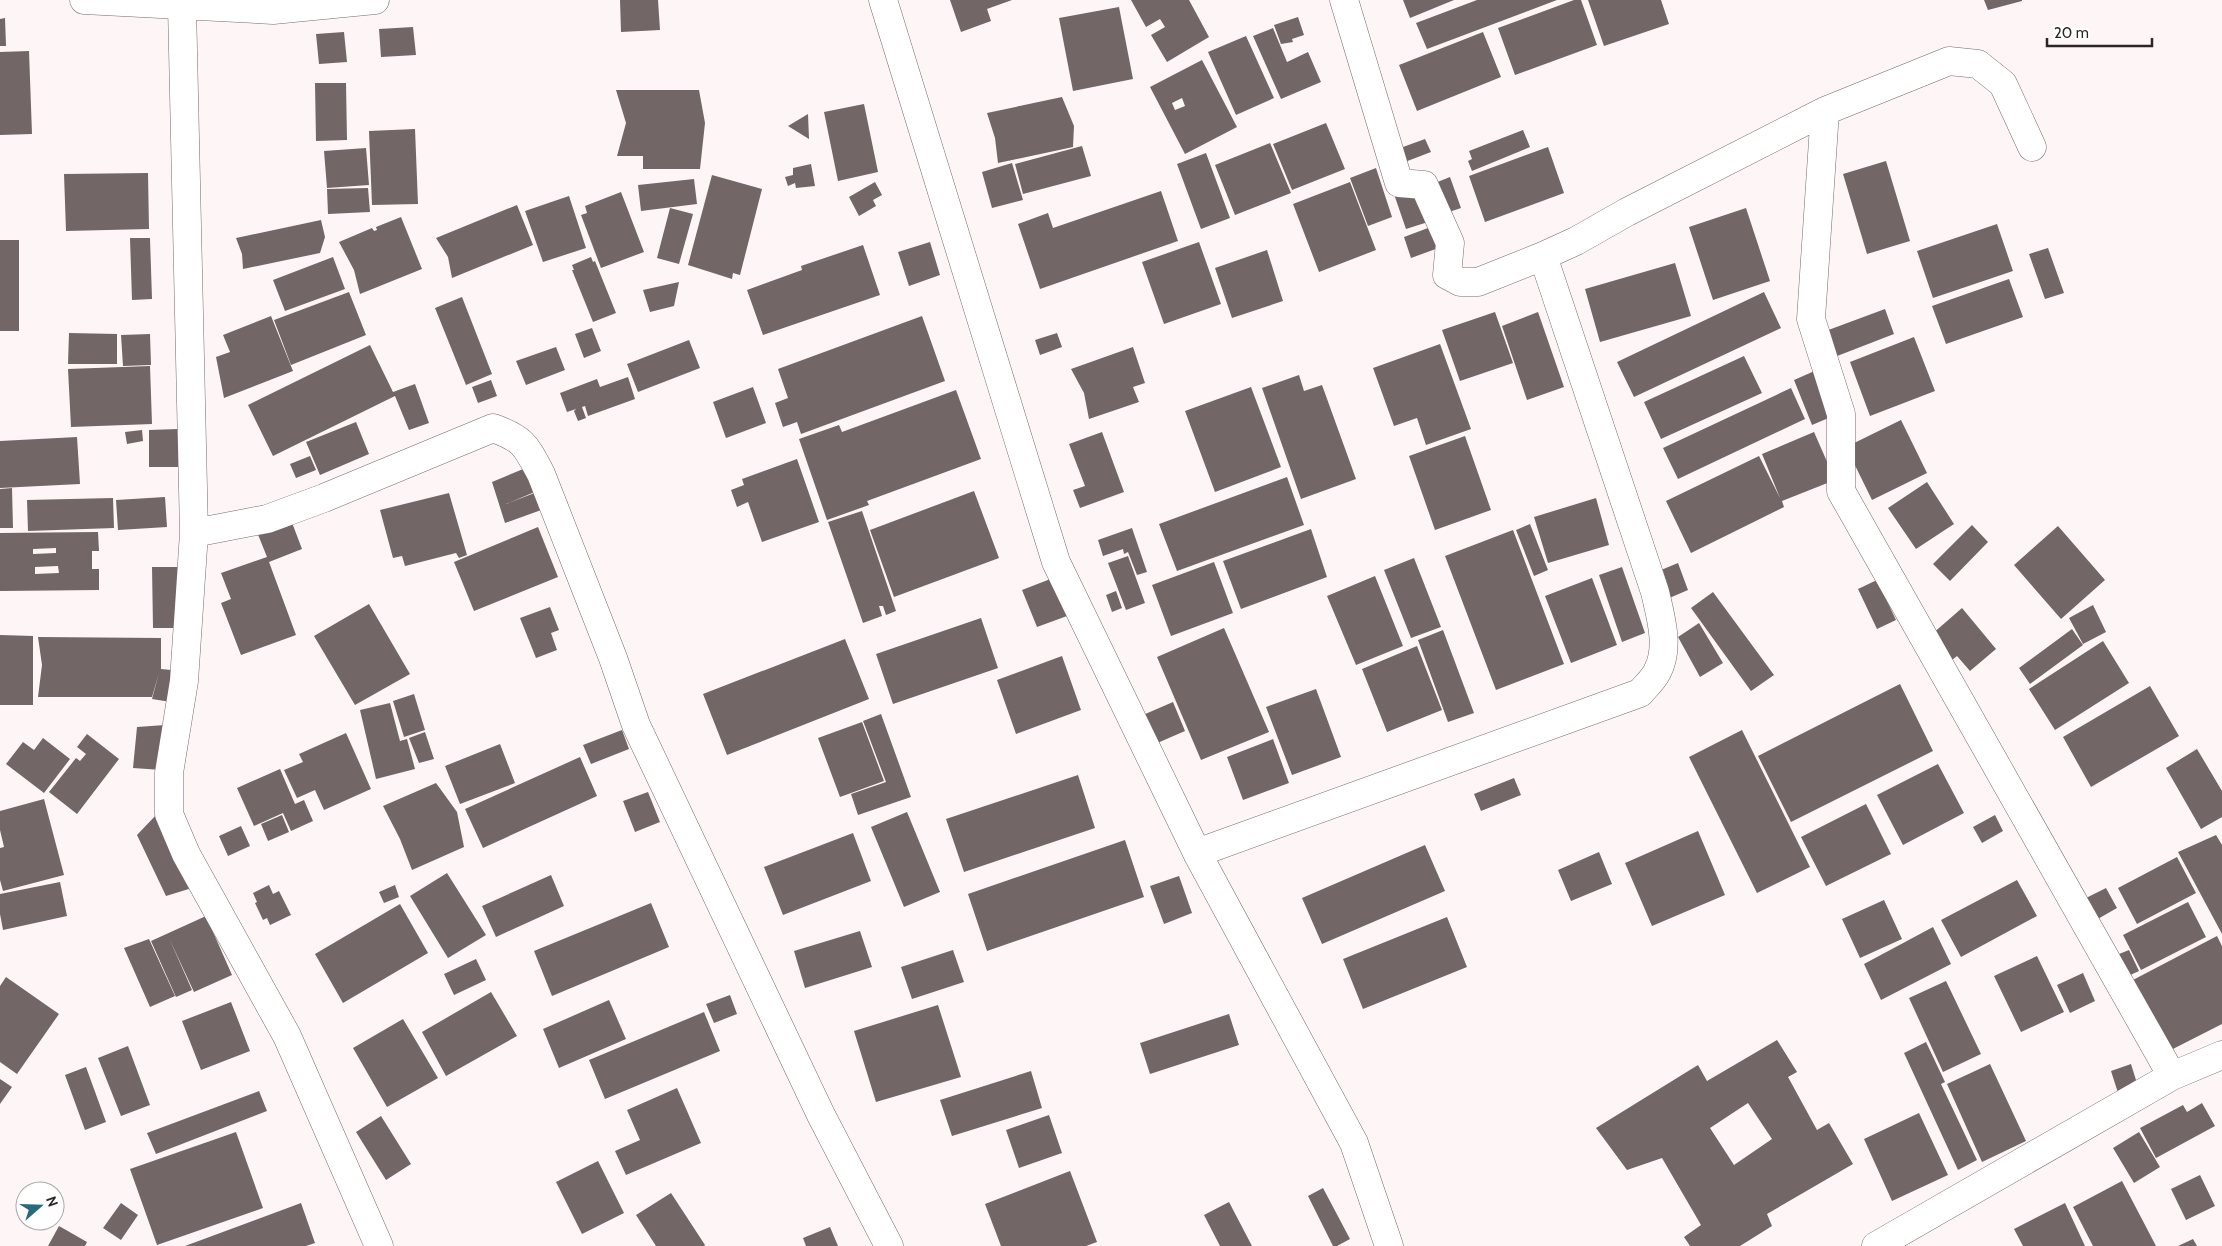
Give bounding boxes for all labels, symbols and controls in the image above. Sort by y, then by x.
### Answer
scale bar [2047,15,2152,47]
text: 20 m [2054,24,2089,42]
north arrow [15,1181,65,1231]
text: N [42,1194,62,1209]

